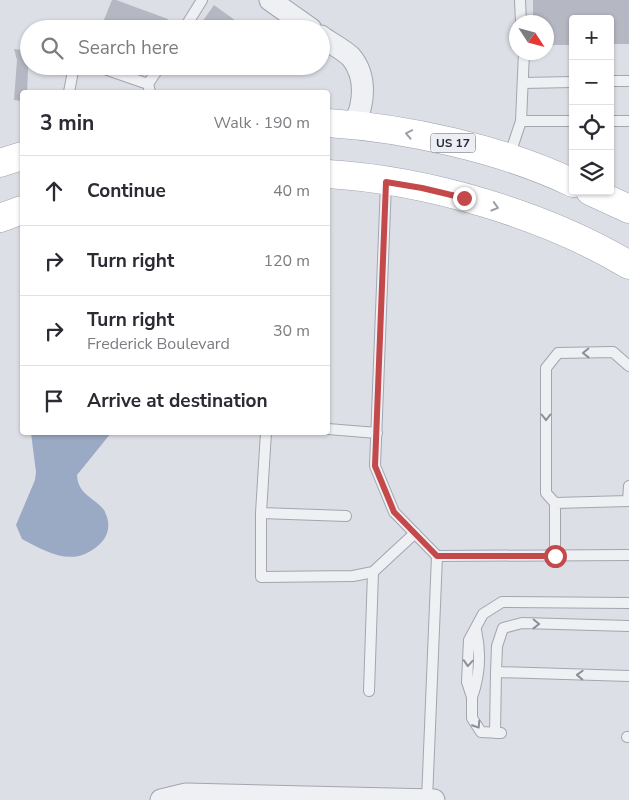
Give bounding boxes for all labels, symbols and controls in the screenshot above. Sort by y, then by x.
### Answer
north arrow [509,15,554,60]
map controls [569,15,614,195]
button: + [569,15,614,60]
search box [20,20,330,75]
icon: search [38,34,66,62]
text: Search here [78,35,179,61]
button: − [569,60,614,105]
button: locate [569,105,614,150]
text: 3 min [40,109,94,137]
text: Walk · 190 m [214,112,310,134]
one-way arrow [405,129,414,140]
road number: US 17 [430,134,476,152]
button: layers [569,150,614,195]
icon: ahead [40,177,68,205]
text: Continue [87,178,166,204]
text: 40 m [273,180,310,202]
route end [453,187,476,210]
one-way arrow [490,202,499,212]
icon: right [40,247,68,275]
text: Turn right [87,248,174,274]
text: 120 m [263,250,310,272]
text: Turn right [87,307,174,333]
icon: right [40,317,68,345]
text: 30 m [273,320,310,342]
text: Frederick Boulevard [87,333,230,355]
one-way arrow [582,347,590,358]
icon: arrive [40,387,68,415]
text: Arrive at destination [87,388,268,414]
one-way arrow [541,414,551,421]
route start [544,545,567,568]
one-way arrow [532,618,540,629]
one-way arrow [463,659,474,667]
one-way arrow [576,669,584,680]
one-way arrow [470,719,480,728]

